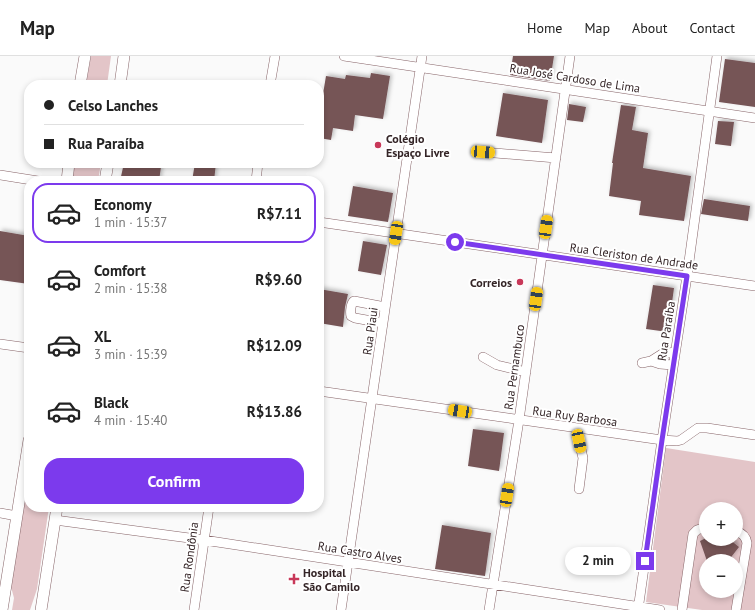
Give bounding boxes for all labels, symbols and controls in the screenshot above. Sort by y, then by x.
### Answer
text: Map [20,16,55,40]
text: Home [527,19,562,37]
text: Map [584,19,610,37]
text: About [632,19,668,37]
text: Contact [690,19,735,37]
street label: Rua José Cardoso de Lima [509,60,641,96]
text: Celso Lanches [68,96,158,115]
place label: Colégio Espaço Livre [386,131,450,160]
text: Rua Paraíba [68,134,144,153]
marker: Colégio Espaço Livre [373,140,383,150]
car [471,145,495,159]
icon: car [46,195,82,231]
text: Economy [94,195,152,214]
text: R$7.11 [257,204,302,223]
text: 1 min · 15:37 [94,214,167,231]
car [538,214,554,240]
car [388,220,404,246]
route start [446,233,464,251]
street label: Rua Cleriston de Andrade [569,240,699,272]
icon: car [46,261,82,297]
text: Comfort [94,261,146,280]
text: R$9.60 [255,270,302,289]
place label: Correios [470,275,512,290]
marker: Correios [515,277,525,287]
text: 2 min · 15:38 [94,280,167,297]
car [528,286,544,312]
street label: Rua Paraíba [654,300,678,362]
street label: Rua Piaui [359,306,381,356]
street label: Rua Pernambuco [501,323,527,411]
icon: car [46,327,82,363]
text: XL [94,327,111,346]
text: R$12.09 [247,336,302,355]
text: 3 min · 15:39 [94,346,167,363]
icon: car [46,393,82,429]
text: Black [94,393,129,412]
text: R$13.86 [247,402,302,421]
car [447,403,473,419]
street label: Rua Ruy Barbosa [532,403,618,429]
text: 4 min · 15:40 [94,412,167,429]
car [571,428,587,454]
button: Confirm [44,458,304,504]
car [499,482,515,508]
map controls [699,502,743,598]
button: + [699,502,743,546]
street label: Rua Rondônia [177,521,201,593]
street label: Rua Castro Alves [317,538,403,566]
callout: 2 min [565,547,631,575]
text: 2 min [582,552,614,569]
route end [636,552,654,570]
button: − [699,554,743,598]
place label: Hospital São Camilo [303,565,361,594]
marker: Hospital São Camilo [288,573,300,585]

